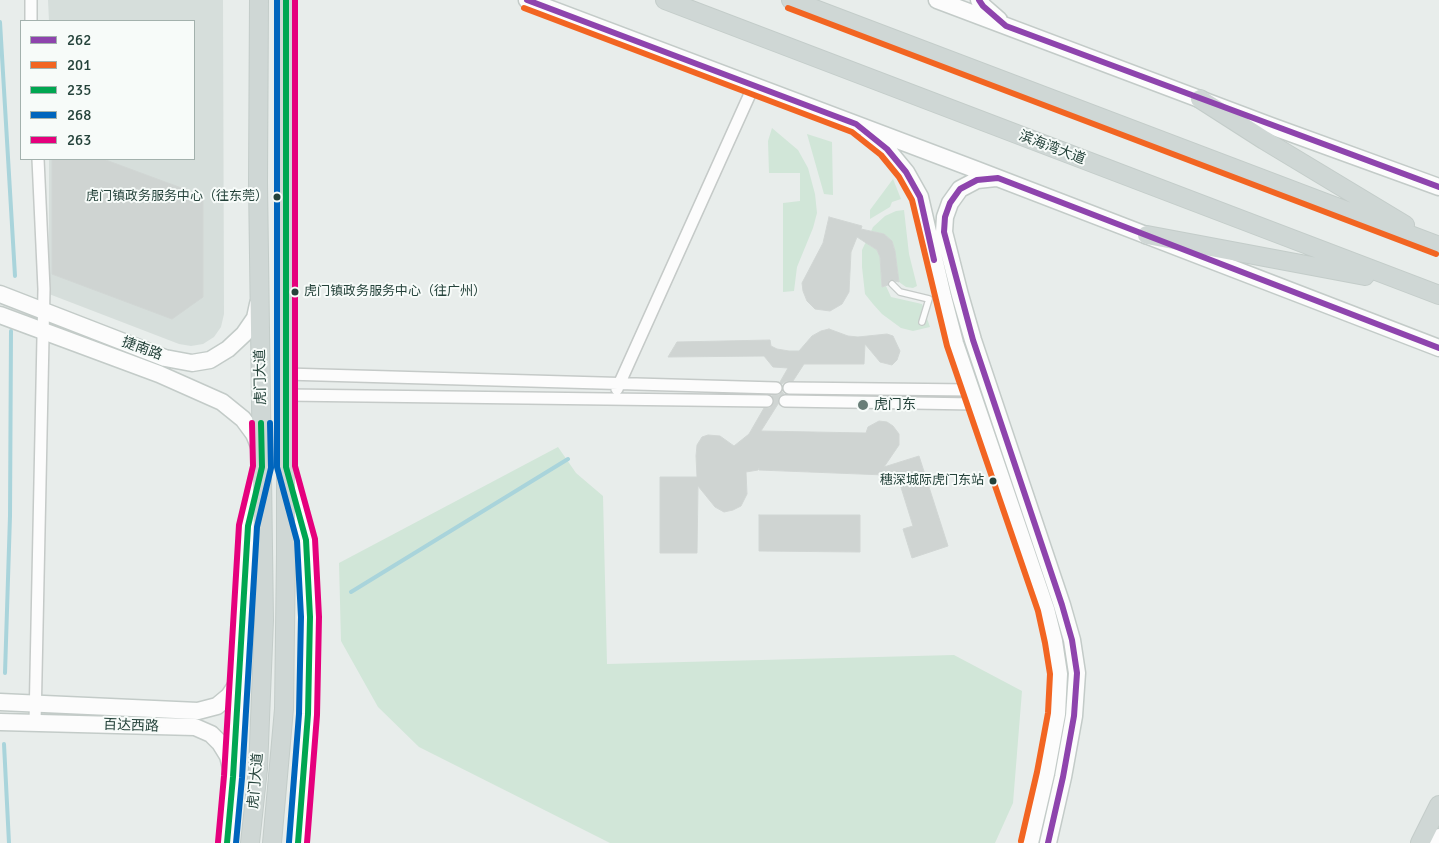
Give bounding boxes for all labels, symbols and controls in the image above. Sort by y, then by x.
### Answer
legend [20,20,195,160]
text: 262 [67,31,91,49]
text: 201 [67,56,91,74]
text: 235 [67,81,91,99]
text: 268 [67,106,91,124]
street label: 滨海湾大道 [1016,128,1088,168]
text: 263 [67,131,91,149]
place label: 虎门镇政务服务中心（往东莞） [86,189,268,205]
marker: 虎门镇政务服务中心（往东莞） [272,192,282,202]
place label: 虎门镇政务服务中心（往广州） [304,284,486,300]
marker: 虎门镇政务服务中心（往广州） [290,287,300,297]
street label: 捷南路 [119,334,165,364]
street label: 虎门大道 [252,349,270,405]
place label: 虎门东 [874,397,916,413]
marker: 虎门东 [856,398,870,412]
place label: 穗深城际虎门东站 [880,473,984,489]
marker: 穗深城际虎门东站 [988,476,998,486]
street label: 百达西路 [103,717,159,735]
street label: 虎门大道 [245,752,267,810]

